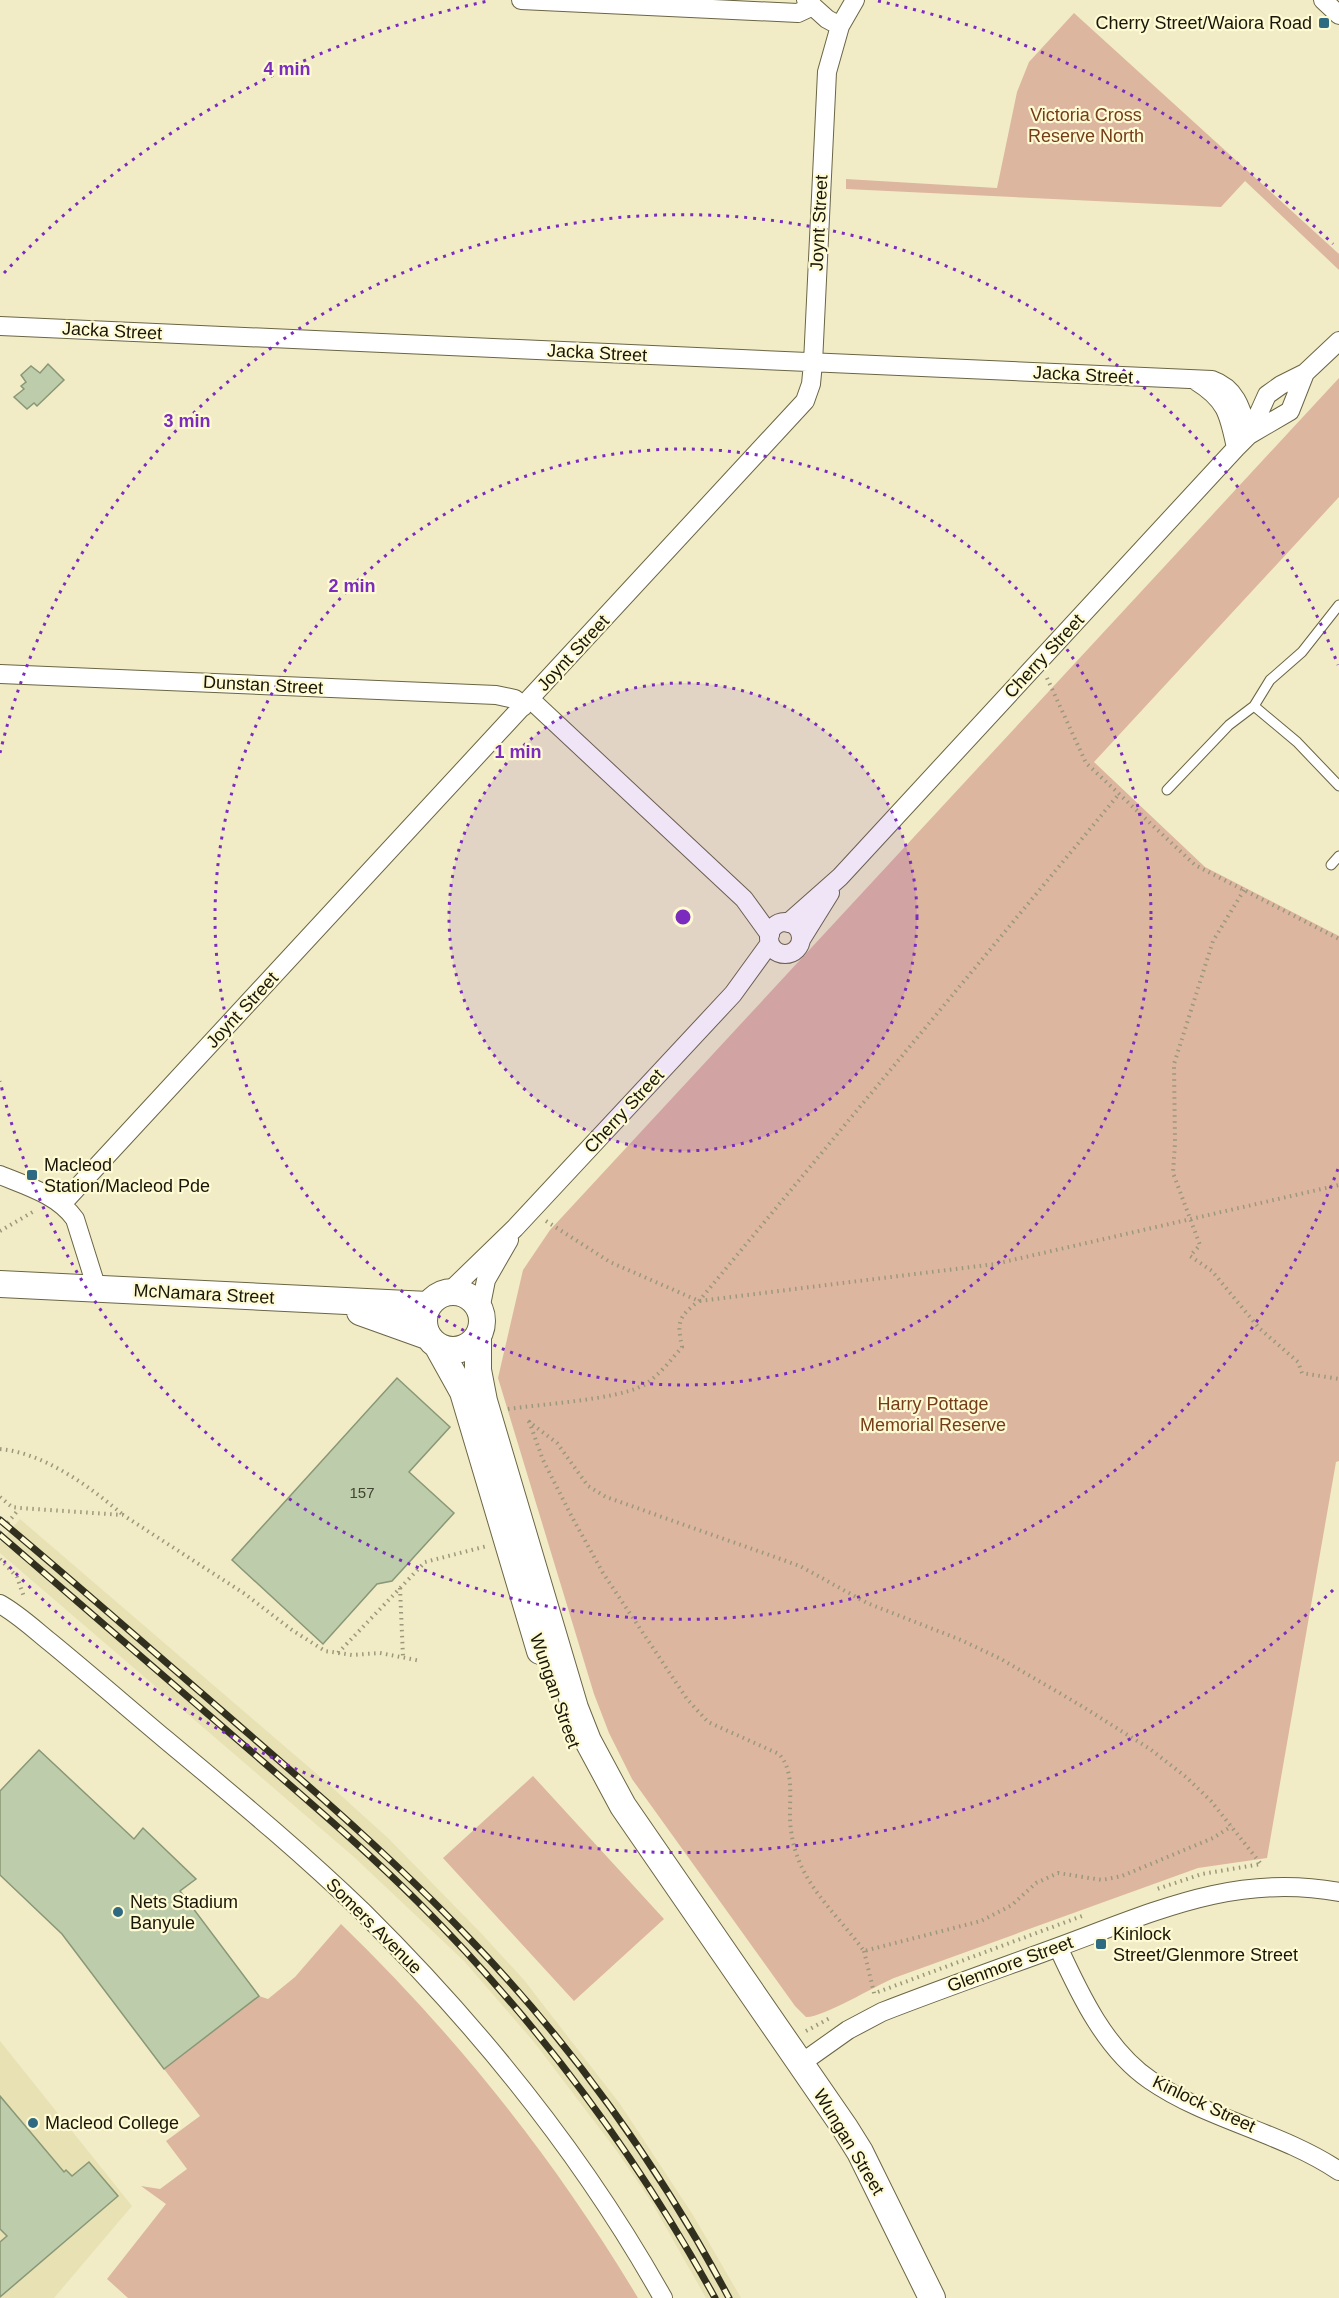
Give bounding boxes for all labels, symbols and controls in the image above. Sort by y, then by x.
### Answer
place label: Cherry Street/Waiora Road [1096,13,1312,33]
marker: Cherry Street/Waiora Road [1317,16,1331,30]
text: 4 min [263,59,311,79]
park label: Victoria Cross Reserve North [1028,105,1144,146]
street label: Joynt Street [807,175,831,271]
street label: Jacka Street [62,318,162,344]
street label: Jacka Street [547,340,647,366]
street label: Jacka Street [1033,362,1133,388]
text: 3 min [163,411,211,431]
text: 2 min [328,576,376,596]
street label: Cherry Street [1000,610,1088,702]
street label: Joynt Street [533,611,613,695]
street label: Dunstan Street [203,672,323,698]
text: 1 min [494,742,542,762]
centre of rings [673,907,693,927]
street label: Joynt Street [202,968,282,1052]
street label: Cherry Street [580,1065,668,1157]
place label: Macleod Station/Macleod Pde [44,1155,210,1196]
marker: Macleod Station/Macleod Pde [25,1168,39,1182]
street label: McNamara Street [133,1280,275,1308]
park label: Harry Pottage Memorial Reserve [860,1394,1006,1435]
house number: 157 [349,1484,375,1501]
street label: Wungan Street [526,1631,584,1751]
street label: Somers Avenue [322,1874,426,1978]
place label: Nets Stadium Banyule [130,1892,238,1933]
marker: Nets Stadium Banyule [111,1905,125,1919]
place label: Kinlock Street/Glenmore Street [1113,1924,1298,1965]
street label: Glenmore Street [945,1932,1075,1996]
marker: Kinlock Street/Glenmore Street [1094,1937,1108,1951]
street label: Kinlock Street [1149,2071,1259,2137]
street label: Wungan Street [810,2086,888,2198]
place label: Macleod College [45,2113,179,2133]
marker: Macleod College [26,2116,40,2130]

